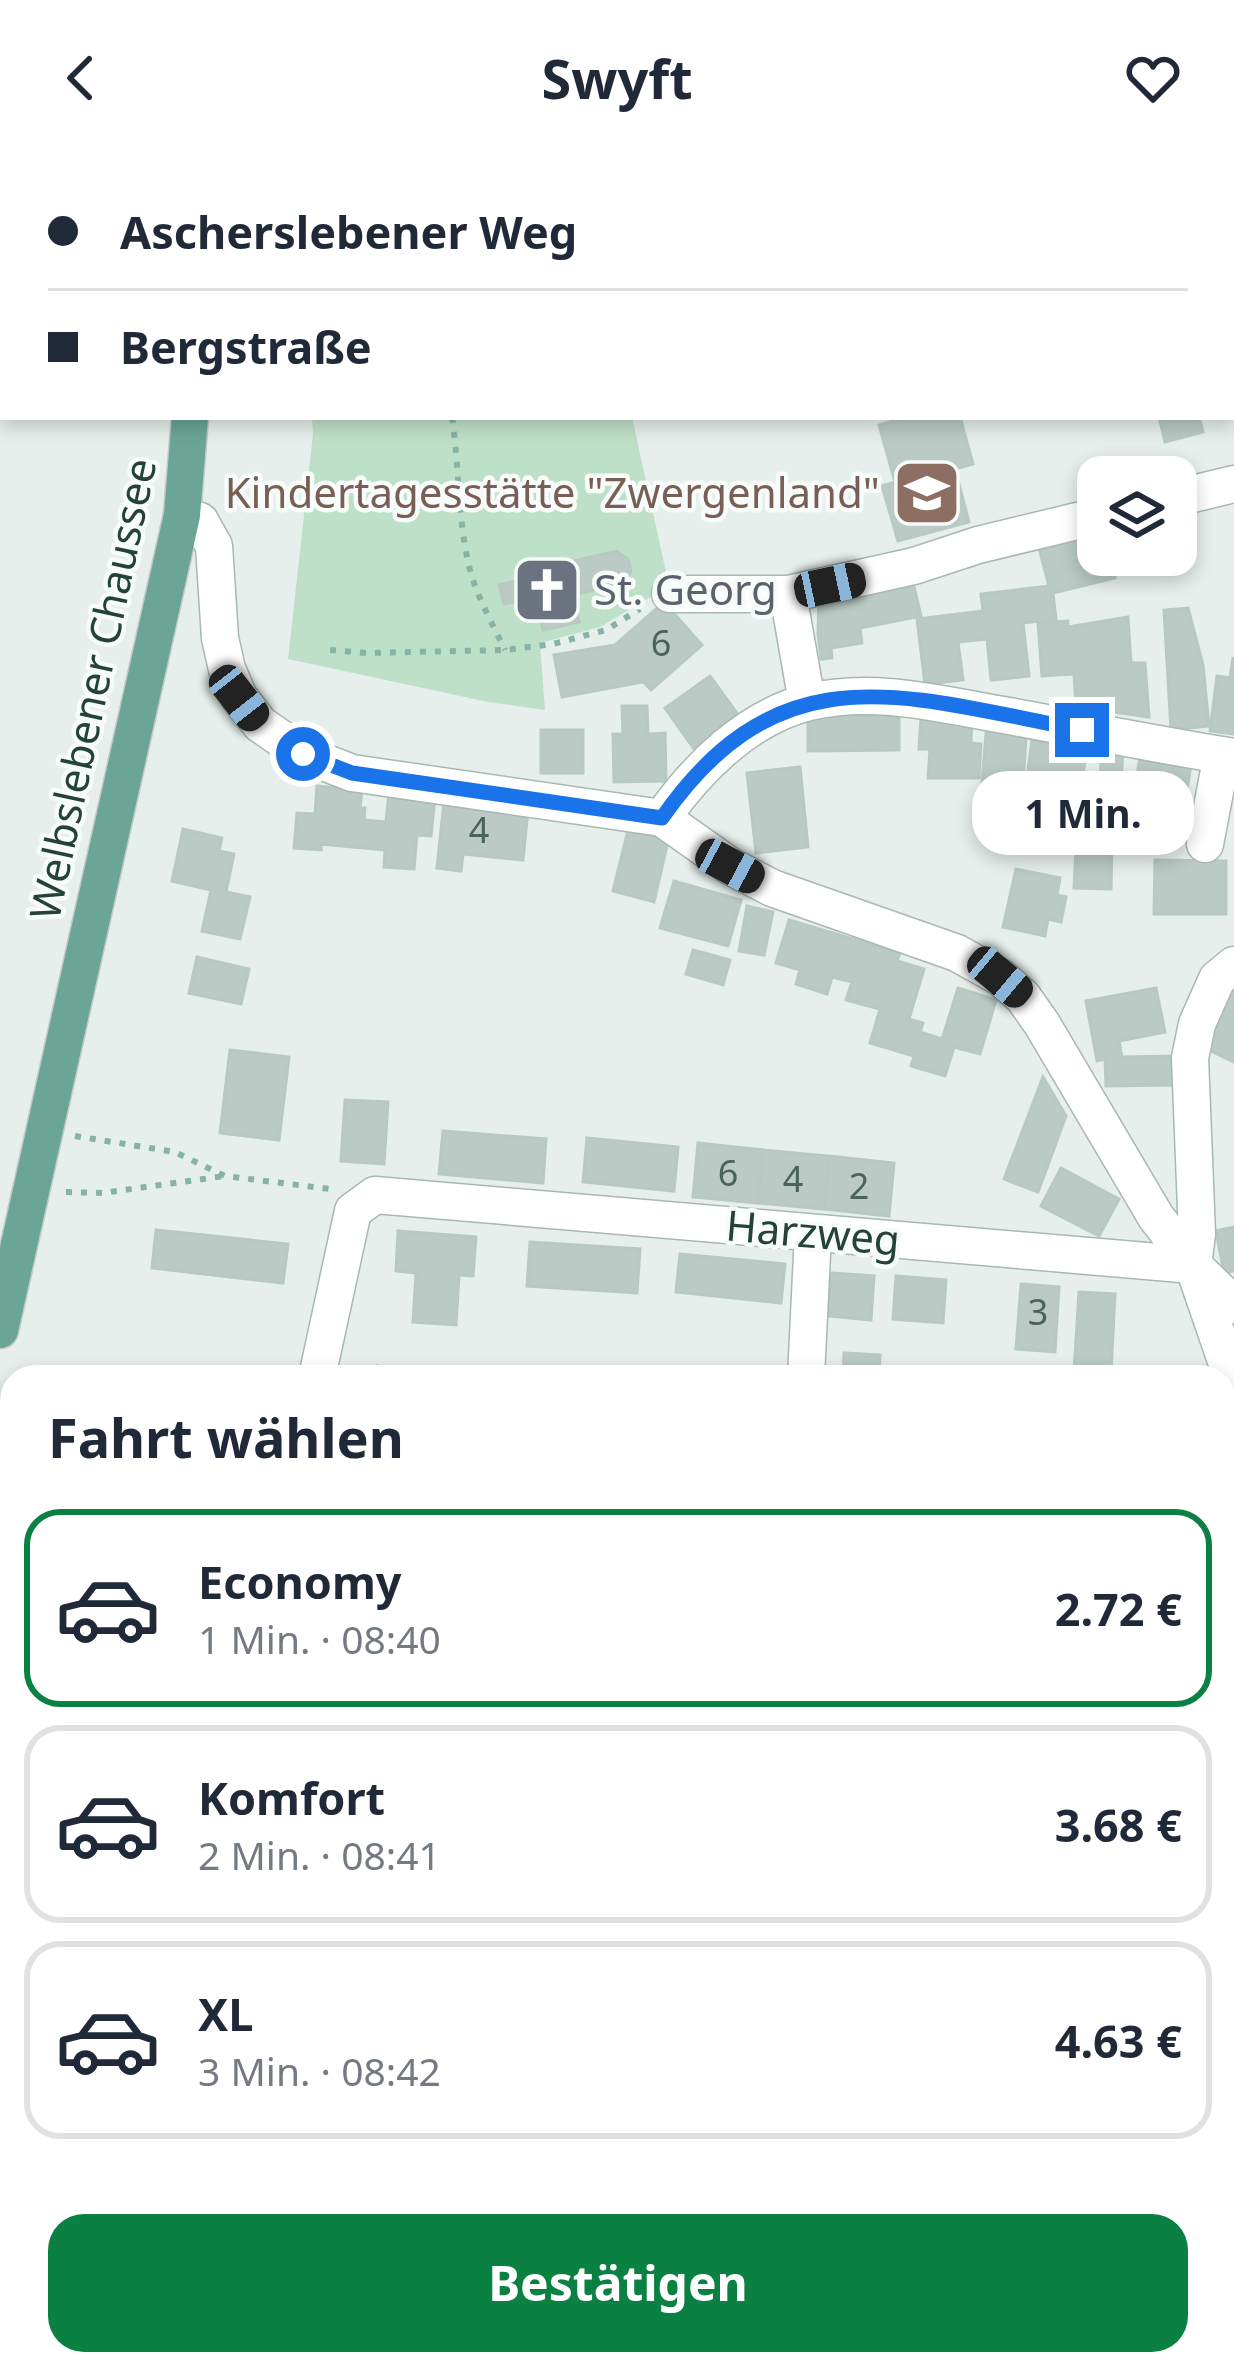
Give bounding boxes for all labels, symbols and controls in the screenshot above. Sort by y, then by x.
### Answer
text: Swyft [541,41,693,115]
icon: back [48,45,114,111]
icon: heart [1120,45,1186,111]
text: Ascherslebener Weg [120,201,577,262]
text: Bergstraße [120,316,372,377]
street label: Welbslebener Chaussee [15,453,168,925]
map controls [1077,456,1197,576]
button: layers [1077,456,1197,576]
school or university icon: Kindertagesstätte "Zwergenland" [892,458,962,528]
place label: Kindertagesstätte "Zwergenland" [225,463,880,520]
church icon: St. Georg [512,555,582,625]
place label: St. Georg [594,560,777,617]
car [791,560,869,610]
house number: 6 [651,618,671,667]
car [203,659,275,737]
route end [1055,703,1109,757]
route start [276,727,330,781]
callout: 1 Min. [971,772,1193,856]
text: 1 Min. [1024,786,1142,839]
house number: 4 [469,805,489,854]
car [690,833,770,899]
car [961,940,1039,1014]
house number: 6 [718,1148,738,1197]
house number: 4 [783,1154,803,1203]
house number: 2 [849,1161,869,1210]
street label: Harzweg [724,1196,902,1267]
house number: 3 [1028,1287,1048,1336]
text: Fahrt wählen [48,1400,404,1474]
text: Economy [198,1551,402,1612]
icon: car [54,1554,162,1662]
text: 2.72 € [1055,1578,1182,1639]
text: 1 Min. · 08:40 [198,1612,441,1665]
text: Komfort [198,1767,385,1828]
icon: car [54,1770,162,1878]
text: 3.68 € [1055,1794,1182,1855]
text: 2 Min. · 08:41 [198,1828,441,1881]
text: XL [198,1983,253,2044]
icon: car [54,1986,162,2094]
text: 4.63 € [1055,2010,1182,2071]
text: 3 Min. · 08:42 [198,2044,441,2097]
button: Bestätigen [48,2214,1188,2352]

